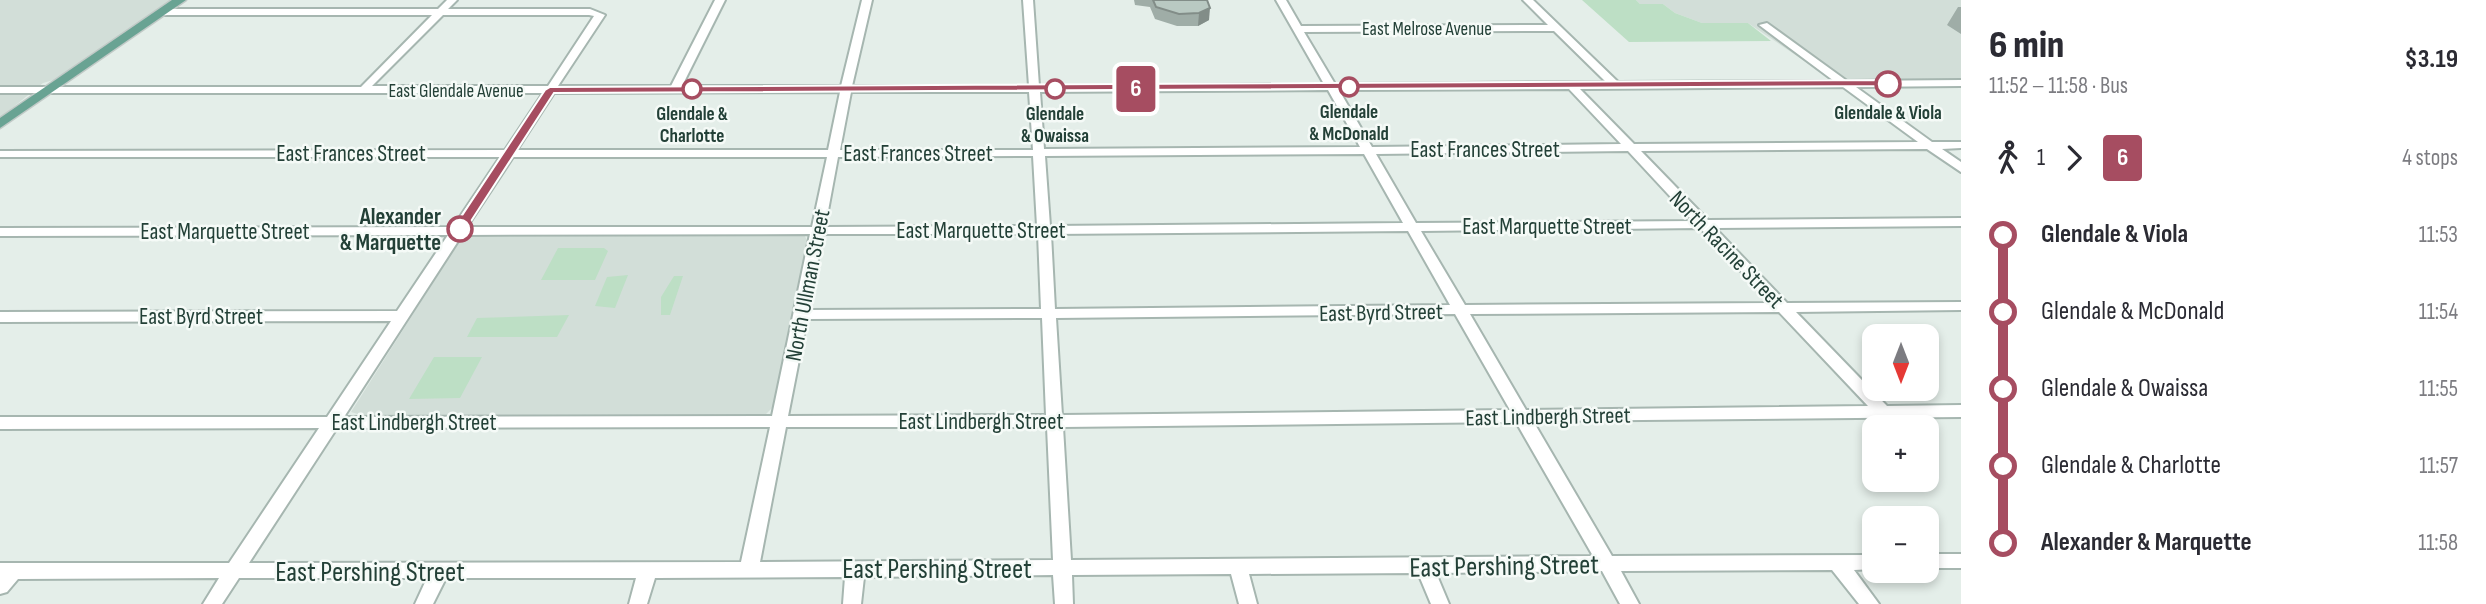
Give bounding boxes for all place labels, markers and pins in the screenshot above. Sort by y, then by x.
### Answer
marker: Glendale & Viola [1875,71,1901,97]
marker: Glendale & McDonald [1339,77,1359,97]
marker: Glendale & Charlotte [682,79,702,99]
marker: Glendale & Owaissa [1045,79,1065,99]
place label: Glendale & McDonald [1309,101,1389,146]
place label: Glendale & Viola [1834,102,1942,125]
place label: Glendale & Charlotte [656,103,728,148]
place label: Glendale & Owaissa [1021,103,1089,148]
place label: Alexander & Marquette [340,203,441,257]
marker: Alexander & Marquette [447,216,473,242]

